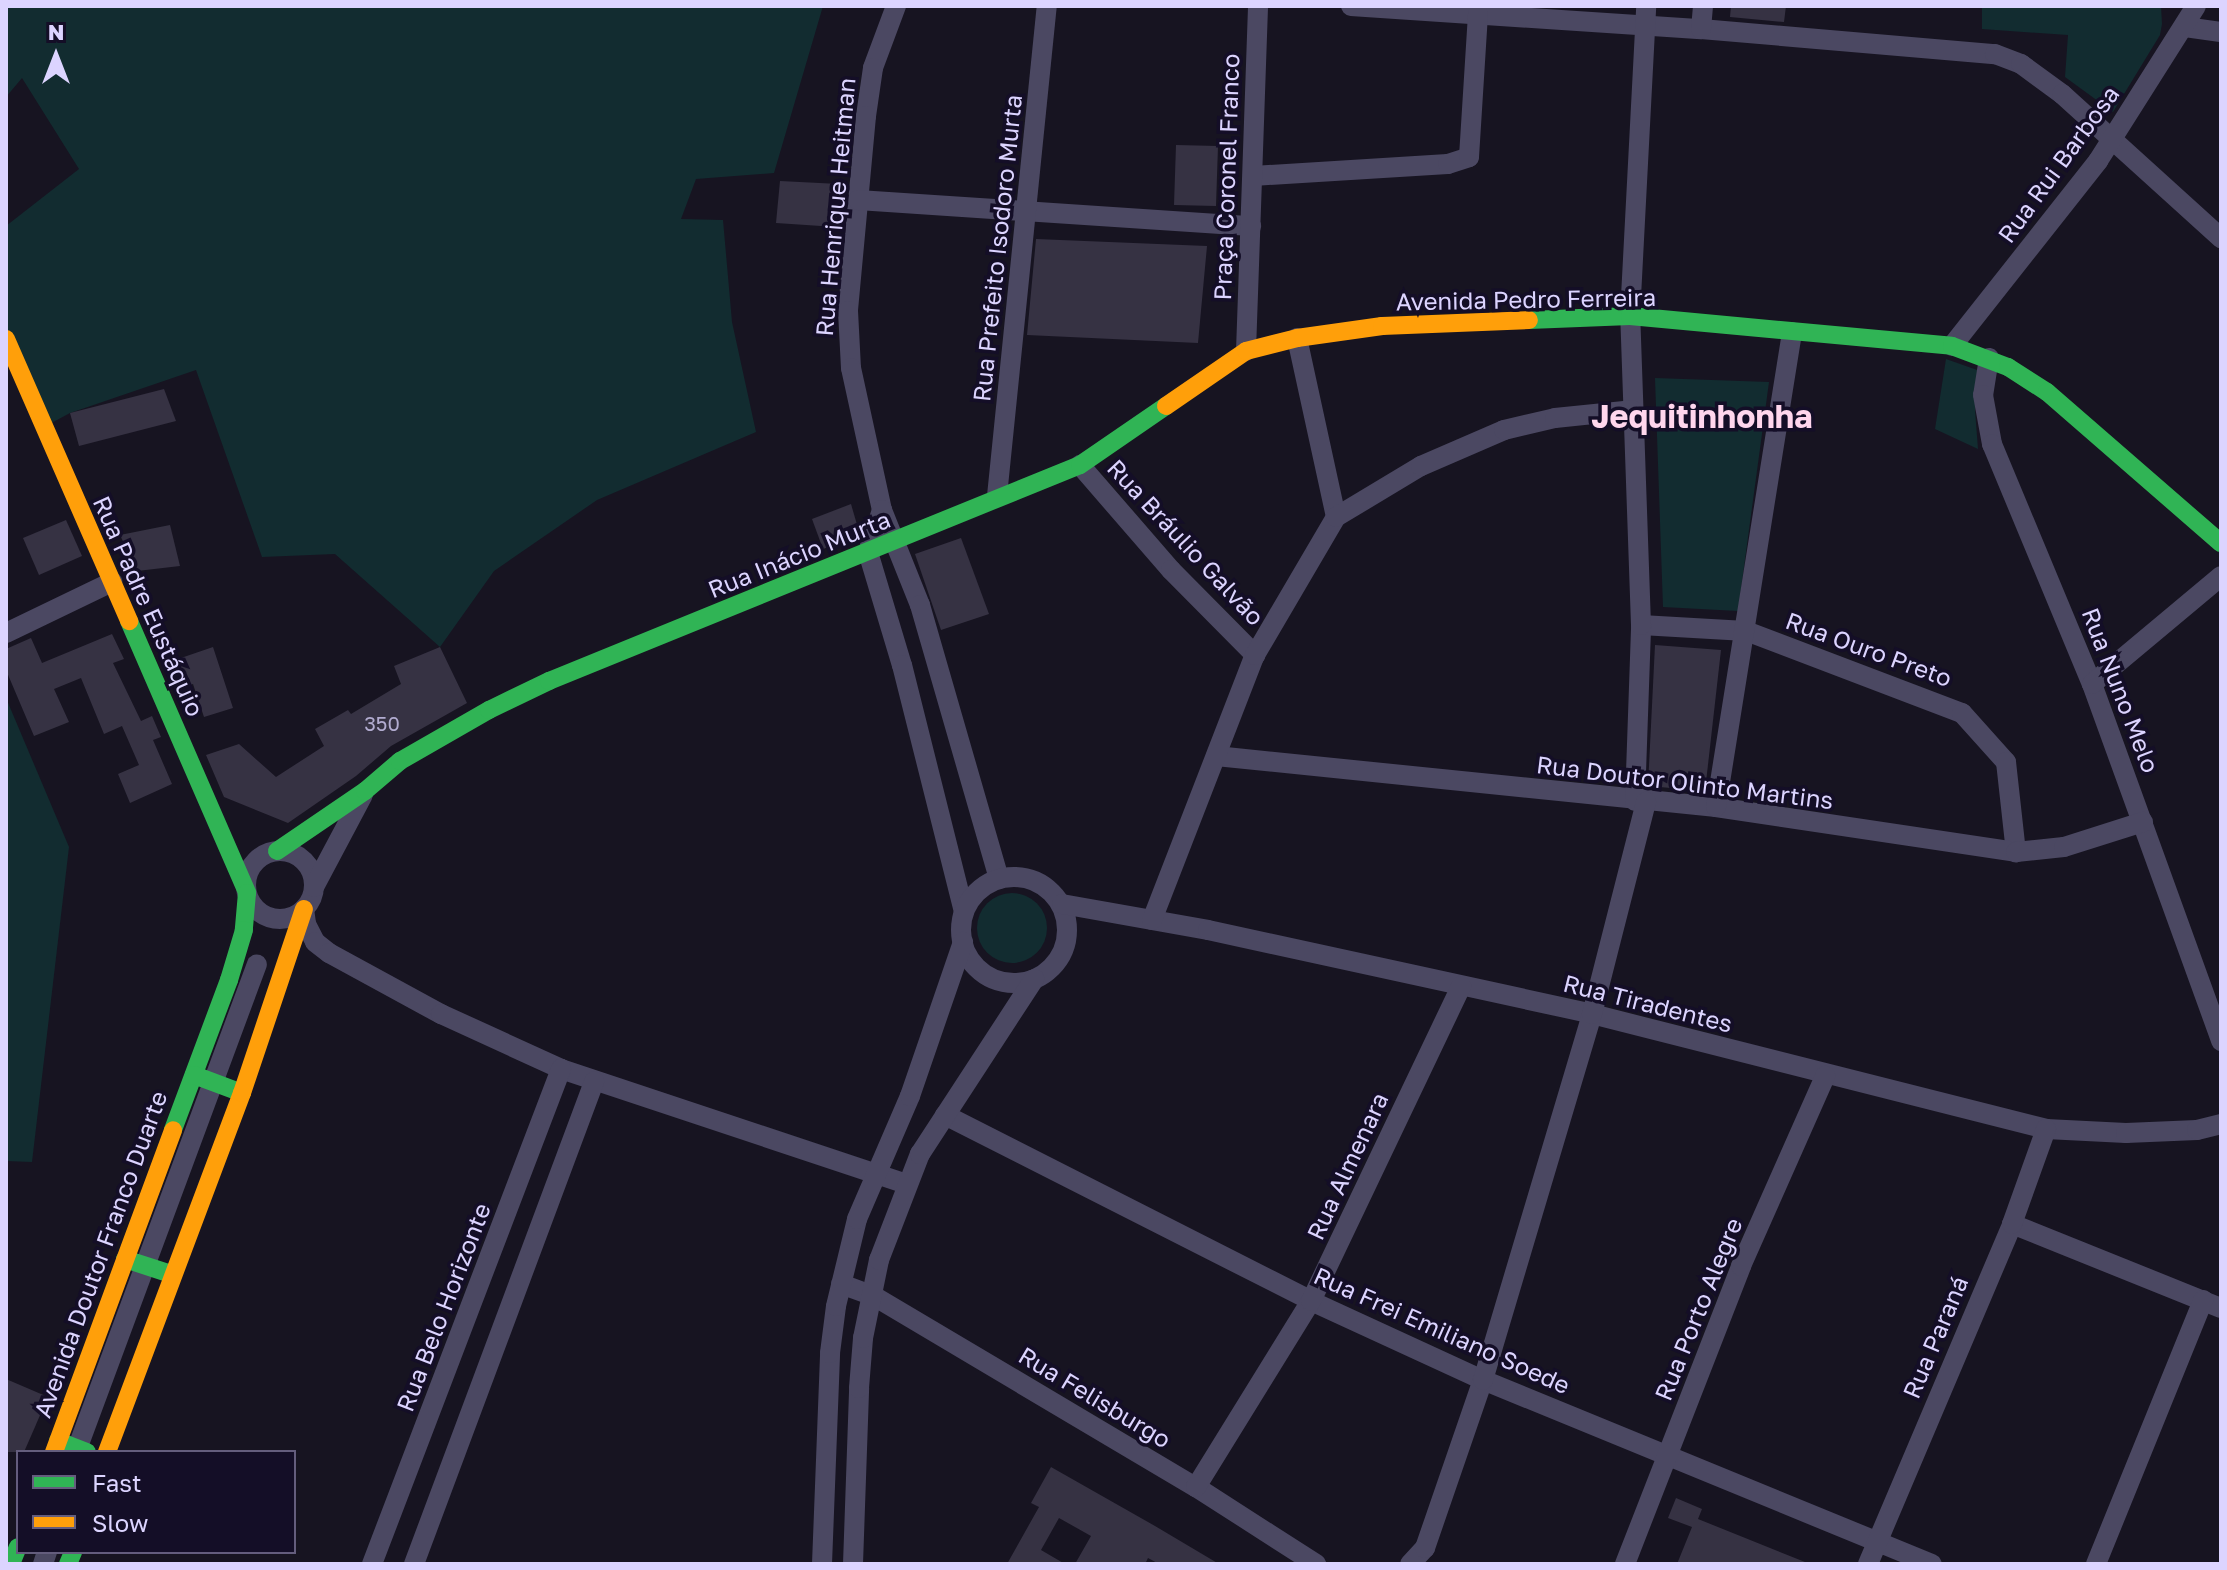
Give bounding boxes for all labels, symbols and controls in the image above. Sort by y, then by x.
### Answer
north arrow [16,16,96,96]
text: N [48,18,64,45]
street label: Praça Coronel Franco [1207,53,1245,301]
street label: Rua Henrique Heitman [809,76,861,338]
street label: Rua Rui Barbosa [1991,80,2125,248]
street label: Rua Prefeito Isodoro Murta [967,93,1027,403]
street label: Avenida Pedro Ferreira [1396,282,1656,316]
district label: Jequitinhonha [1591,397,1813,435]
street label: Rua Bráulio Galvão [1102,453,1270,631]
street label: Rua Padre Eustáquio [87,491,211,721]
street label: Rua Inácio Murta [704,504,894,604]
street label: Rua Nuno Melo [2076,604,2166,776]
street label: Rua Ouro Preto [1782,606,1956,692]
house number: 350 [364,711,400,735]
street label: Rua Doutor Olinto Martins [1535,749,1835,815]
street label: Rua Tiradentes [1560,968,1736,1038]
street label: Avenida Doutor Franco Duarte [27,1087,173,1421]
street label: Rua Almenara [1300,1088,1394,1244]
street label: Rua Belo Horizonte [390,1199,496,1415]
street label: Rua Porto Alegre [1648,1213,1748,1405]
street label: Rua Frei Emiliano Soede [1310,1260,1574,1400]
street label: Rua Paraná [1896,1272,1974,1402]
street label: Rua Felisburgo [1014,1340,1176,1454]
legend [16,1450,296,1554]
text: Fast [92,1468,142,1497]
text: Slow [92,1508,148,1537]

